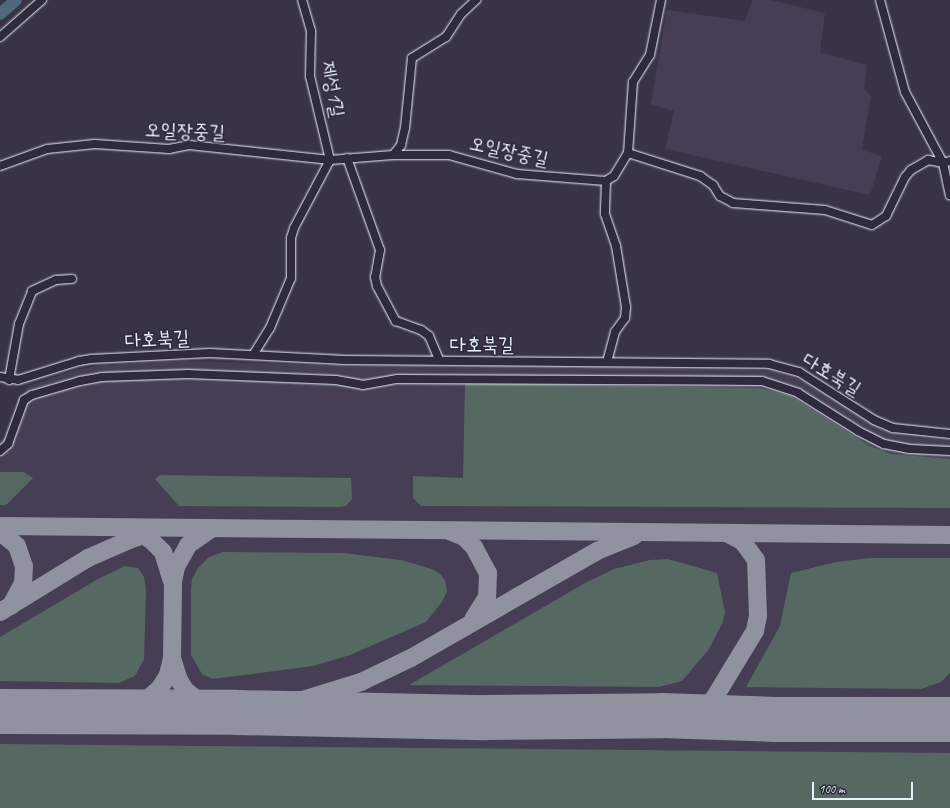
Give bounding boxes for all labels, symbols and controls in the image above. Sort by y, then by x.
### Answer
street label: 제성1길 [316,59,350,119]
street label: 오일장중길 [144,118,226,144]
street label: 오일장중길 [467,131,551,171]
street label: 다호북길 [124,325,190,353]
street label: 다호북길 [450,332,514,356]
street label: 다호북길 [798,347,866,401]
scale bar [814,774,915,800]
text: 100 m [819,781,845,797]

